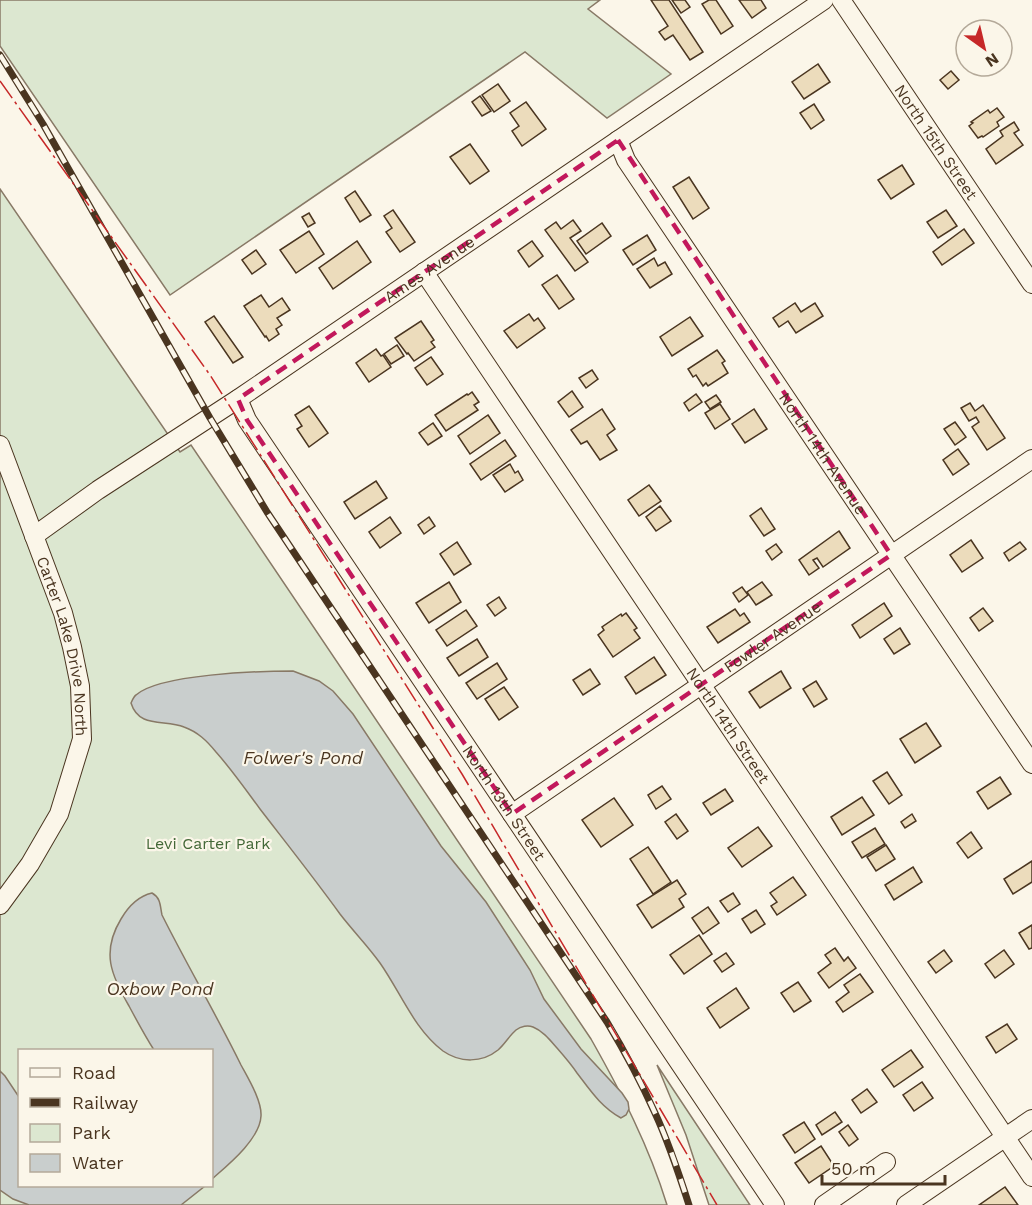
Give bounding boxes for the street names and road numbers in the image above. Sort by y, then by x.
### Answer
street label: North 15th Street [891,81,982,203]
street label: Ames Avenue [380,231,478,306]
street label: North 14th Avenue [775,389,871,518]
street label: Carter Lake Drive North [33,554,91,736]
street label: Fowler Avenue [720,597,824,676]
street label: North 14th Street [683,664,774,787]
street label: North 13th Street [459,741,550,864]

